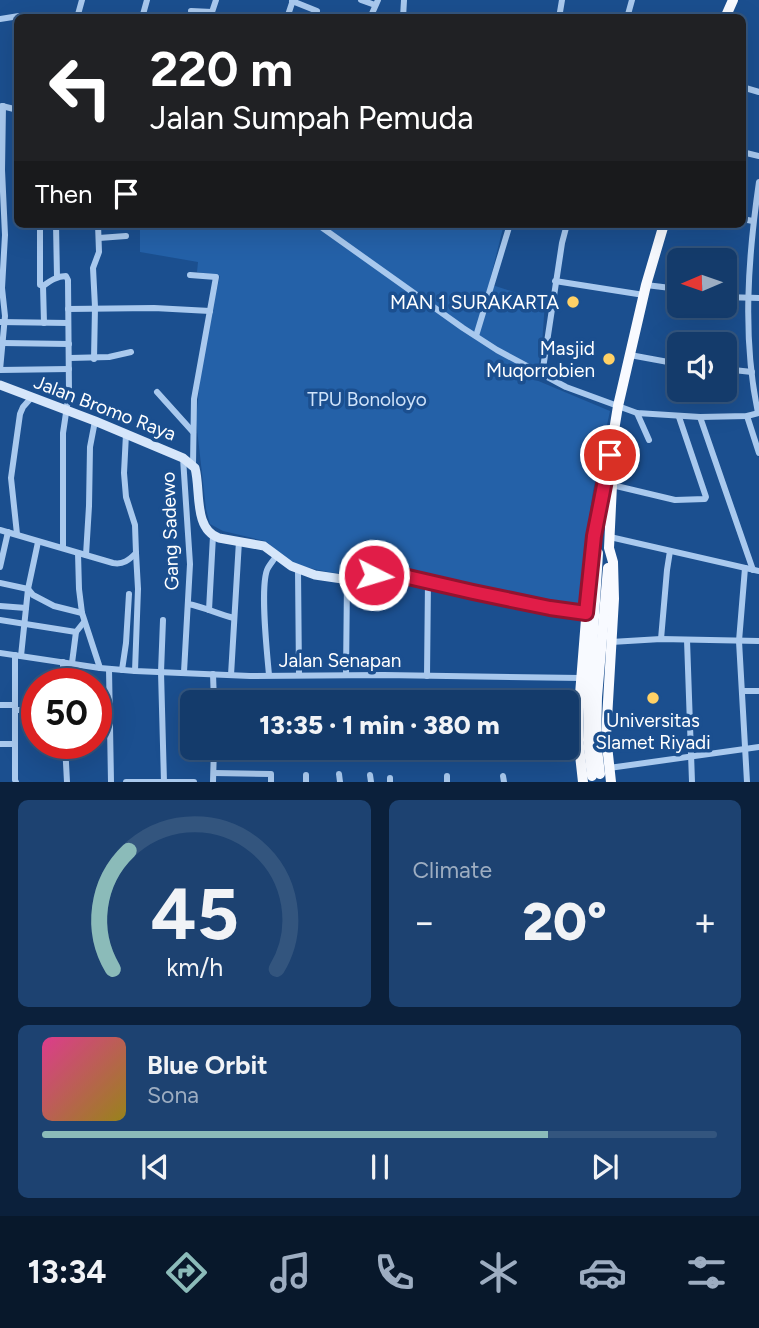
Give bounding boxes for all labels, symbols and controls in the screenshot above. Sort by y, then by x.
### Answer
text: 220 m [150,39,293,98]
icon: left [35,42,126,133]
text: Jalan Sumpah Pemuda [150,99,474,137]
icon: arrive [107,175,145,213]
text: Then [35,178,93,210]
north arrow [667,248,737,318]
map controls [667,248,737,402]
place label: MAN 1 SURAKARTA [390,291,559,314]
marker: MAN 1 SURAKARTA [565,294,581,310]
button: sound [667,332,737,402]
place label: Masjid Muqorrobien [486,337,595,382]
marker: Masjid Muqorrobien [601,351,617,367]
street label: Jalan Bromo Raya [31,370,179,446]
park label: TPU Bonoloyo [307,388,427,411]
pin [580,425,640,485]
icon: arrive [591,436,629,474]
street label: Gang Sadewo [156,471,184,591]
position arrow [337,538,411,612]
street label: Jalan Senapan [279,649,401,672]
speed limit sign: 50 [21,668,112,759]
marker: Universitas Slamet Riyadi [645,690,661,706]
text: 13:35 · 1 min · 380 m [259,709,500,741]
place label: Universitas Slamet Riyadi [595,709,711,754]
text: Climate [413,856,492,884]
text: 45 [150,871,238,958]
text: 20° [523,891,607,953]
text: − [413,899,436,945]
text: + [693,899,717,945]
text: km/h [166,952,223,982]
text: Blue Orbit [147,1049,268,1081]
text: Sona [147,1081,199,1109]
icon: previous [136,1148,174,1186]
icon: pause [361,1148,399,1186]
icon: next [586,1148,624,1186]
icon: directions [162,1248,211,1297]
icon: music [266,1248,315,1297]
icon: phone [370,1248,419,1297]
icon: climate [474,1248,523,1297]
icon: car [578,1248,627,1297]
icon: filters [682,1248,731,1297]
text: 13:34 [28,1253,107,1291]

